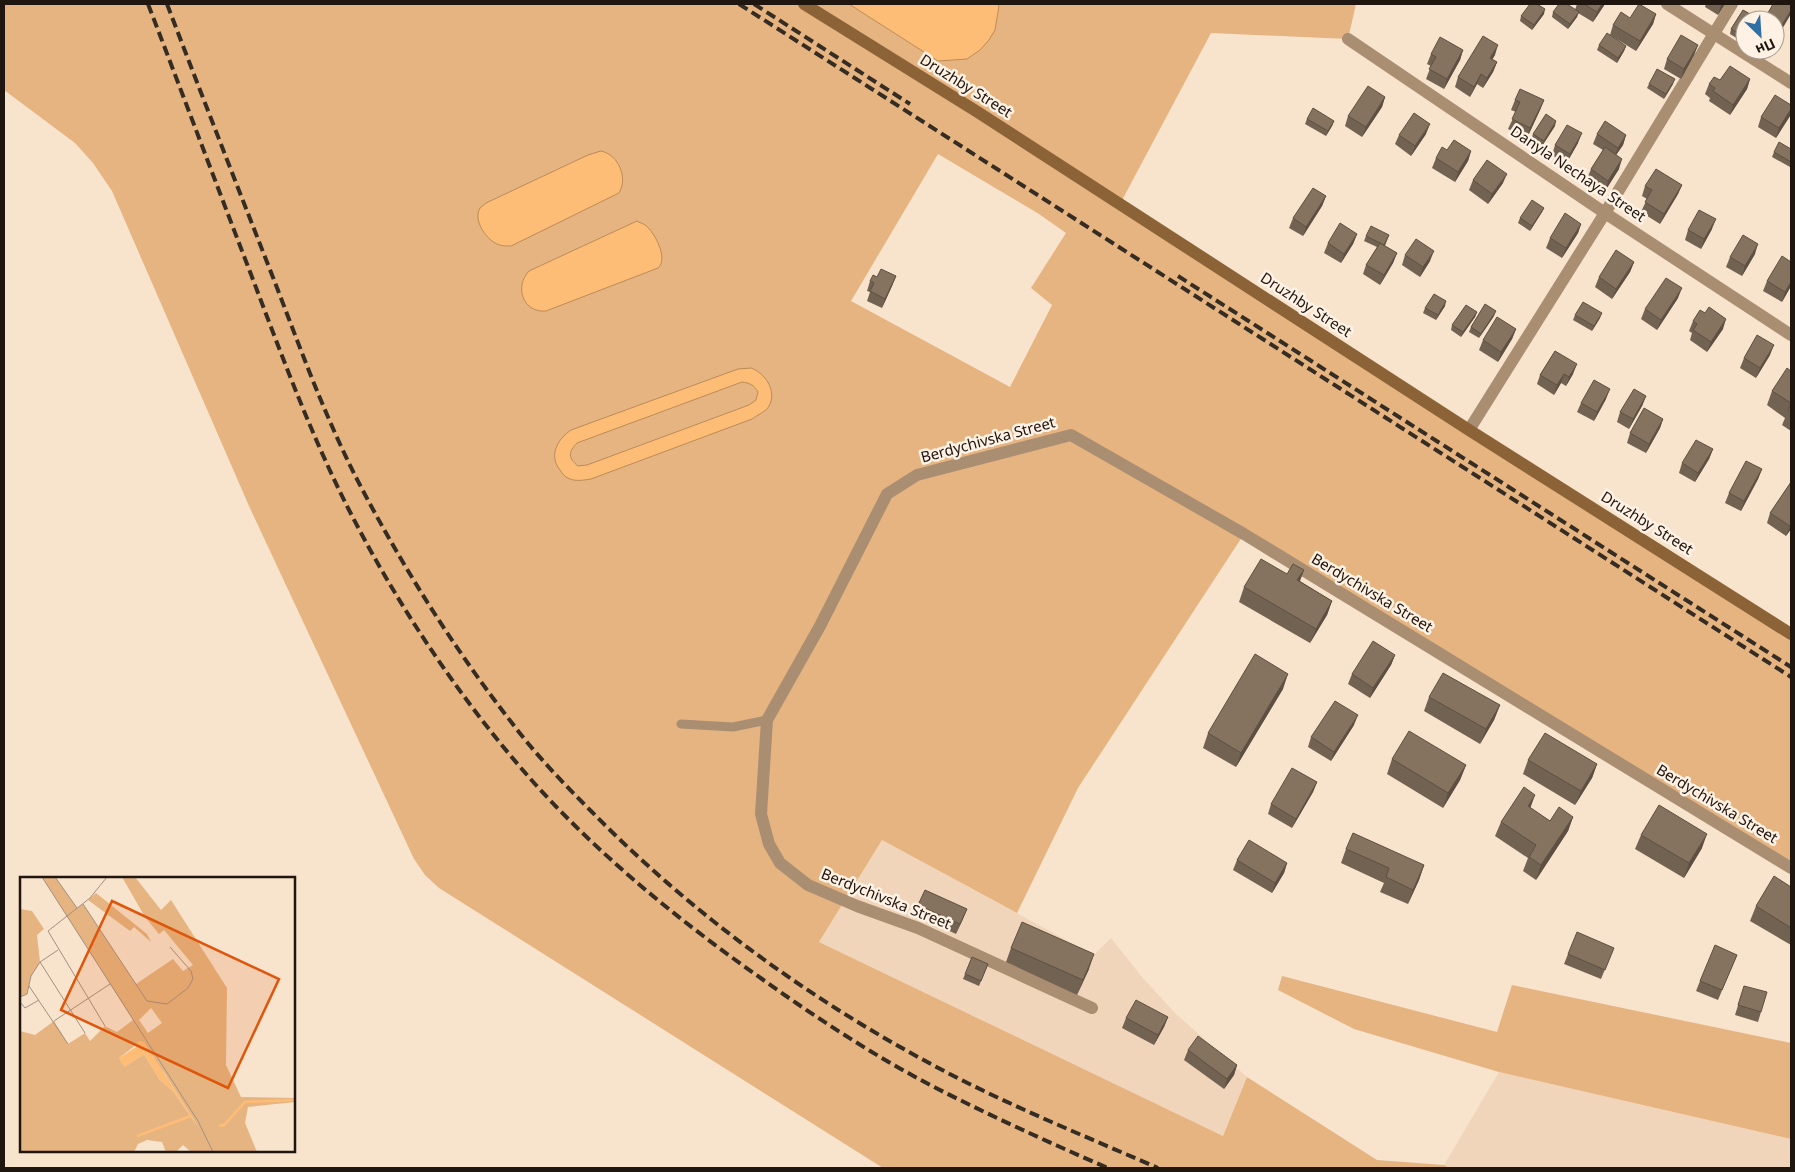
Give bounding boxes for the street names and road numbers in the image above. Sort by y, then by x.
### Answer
street label: Druzhby Street [917,49,1017,122]
street label: Danyla Nechaya Street [1507,120,1651,226]
street label: Druzhby Street [1257,267,1357,341]
street label: Berdychivska Street [918,411,1058,467]
street label: Druzhby Street [1598,486,1698,559]
street label: Berdychivska Street [1308,548,1437,637]
street label: Berdychivska Street [1653,759,1782,848]
street label: Berdychivska Street [818,863,955,933]

